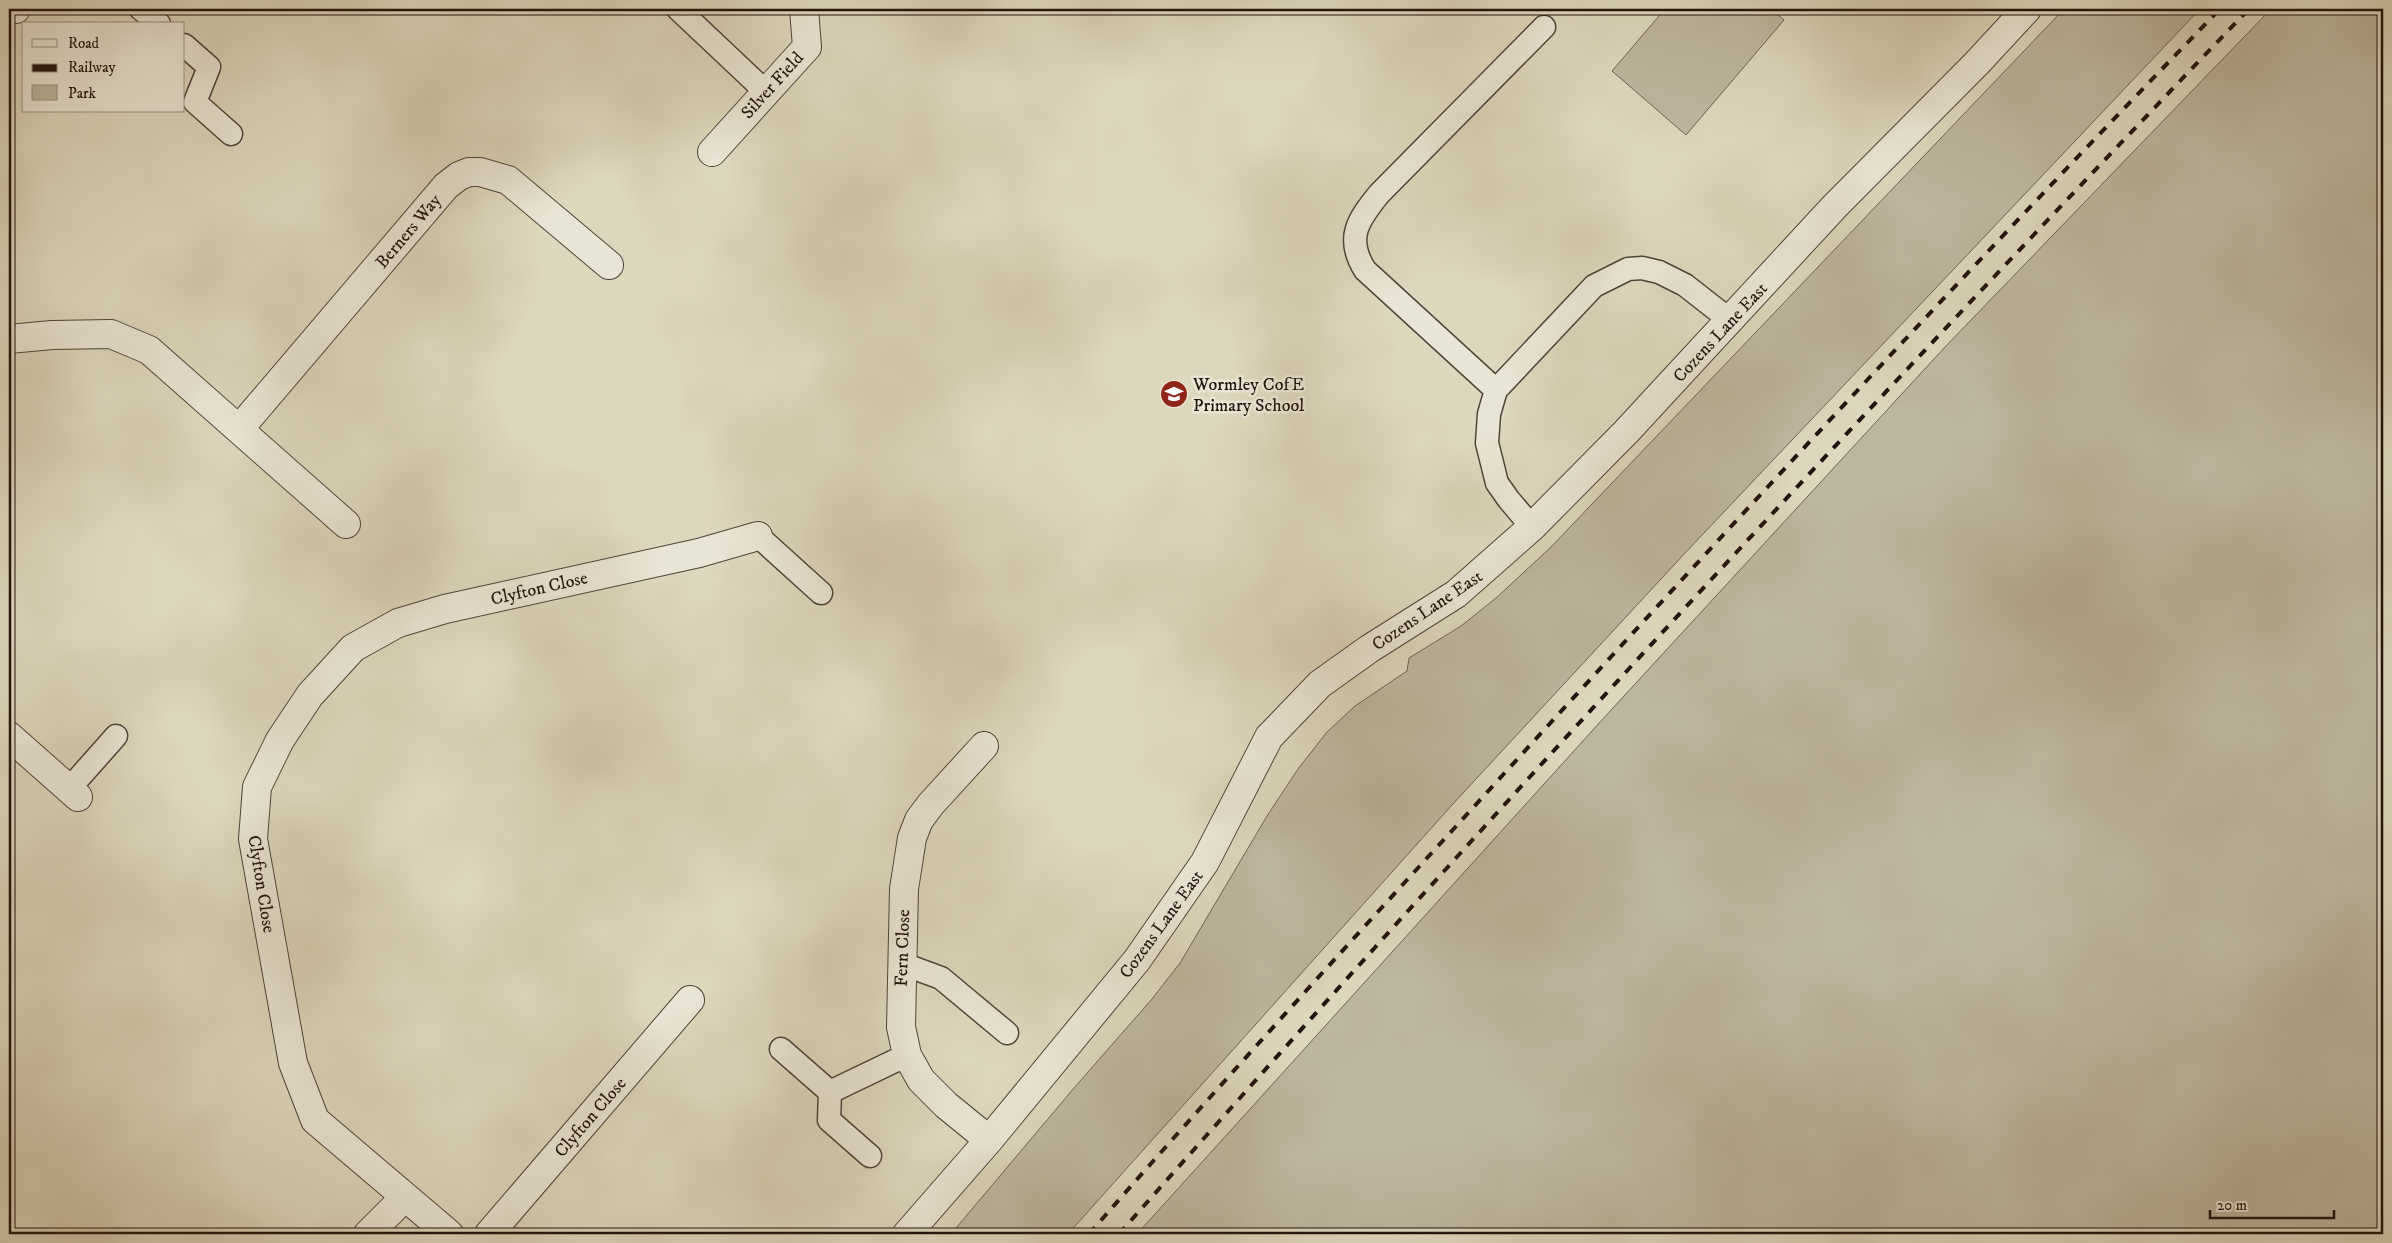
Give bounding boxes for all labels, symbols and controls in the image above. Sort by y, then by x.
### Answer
legend [22,22,185,112]
text: Road [68,34,100,53]
street label: Silver Field [737,48,809,124]
text: Railway [68,58,116,77]
text: Park [68,84,97,103]
street label: Berners Way [371,190,447,273]
street label: Cozens Lane East [1669,278,1773,387]
place label: Wormley CofE Primary School [1192,374,1305,417]
school or university icon: Wormley CofE Primary School [1159,379,1189,409]
street label: Cozens Lane East [1368,566,1487,656]
street label: Clyfton Close [489,567,590,611]
street label: Clyfton Close [242,834,280,935]
street label: Cozens Lane East [1115,866,1209,983]
street label: Fern Close [891,909,915,987]
street label: Clyfton Close [550,1073,631,1162]
scale bar [2210,1188,2333,1220]
text: 20 m [2217,1196,2247,1215]

